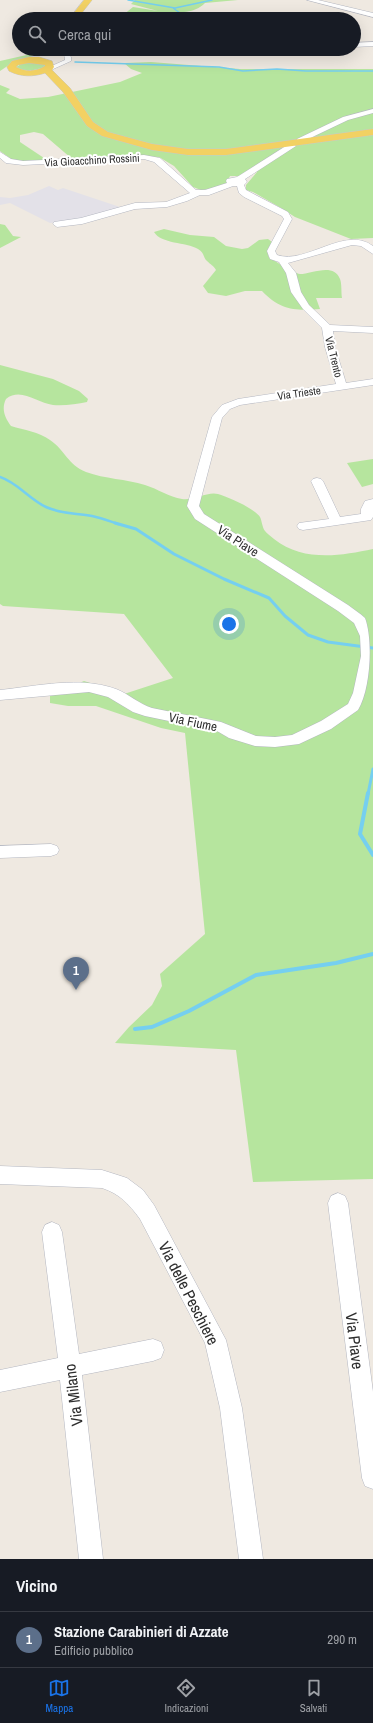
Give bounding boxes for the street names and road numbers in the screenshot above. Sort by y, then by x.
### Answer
street label: Via Gioacchino Rossini [44,151,140,169]
street label: Via Trento [322,335,346,379]
street label: Via Trieste [276,383,322,403]
street label: Via Piave [214,521,262,561]
street label: Via Fiume [167,709,219,735]
street label: Via delle Peschiere [153,1237,225,1349]
street label: Via Piave [341,1312,369,1370]
street label: Via Milano [58,1363,88,1427]

